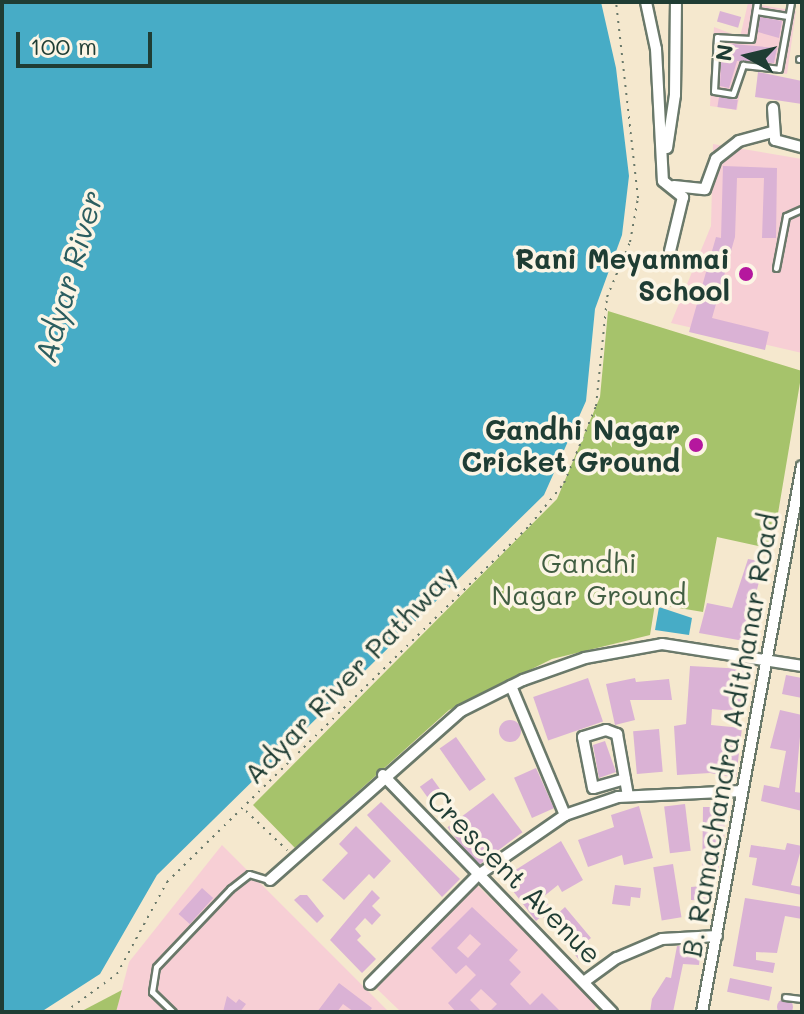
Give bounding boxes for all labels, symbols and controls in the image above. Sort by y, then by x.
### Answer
scale bar [20,16,156,66]
north arrow [708,16,788,96]
text: 100 m [30,30,97,61]
text: N [708,42,739,63]
water label: Adyar River [26,186,110,366]
place label: Rani Meyammai School [515,241,730,307]
marker: Rani Meyammai School [737,265,755,283]
place label: Gandhi Nagar Cricket Ground [461,412,680,478]
marker: Gandhi Nagar Cricket Ground [687,436,705,454]
street label: B. Ramachandra Adithanar Road [673,510,785,960]
park label: Gandhi Nagar Ground [492,545,686,611]
street label: Adyar River Pathway [236,558,462,790]
street label: Crescent Avenue [421,782,609,970]

